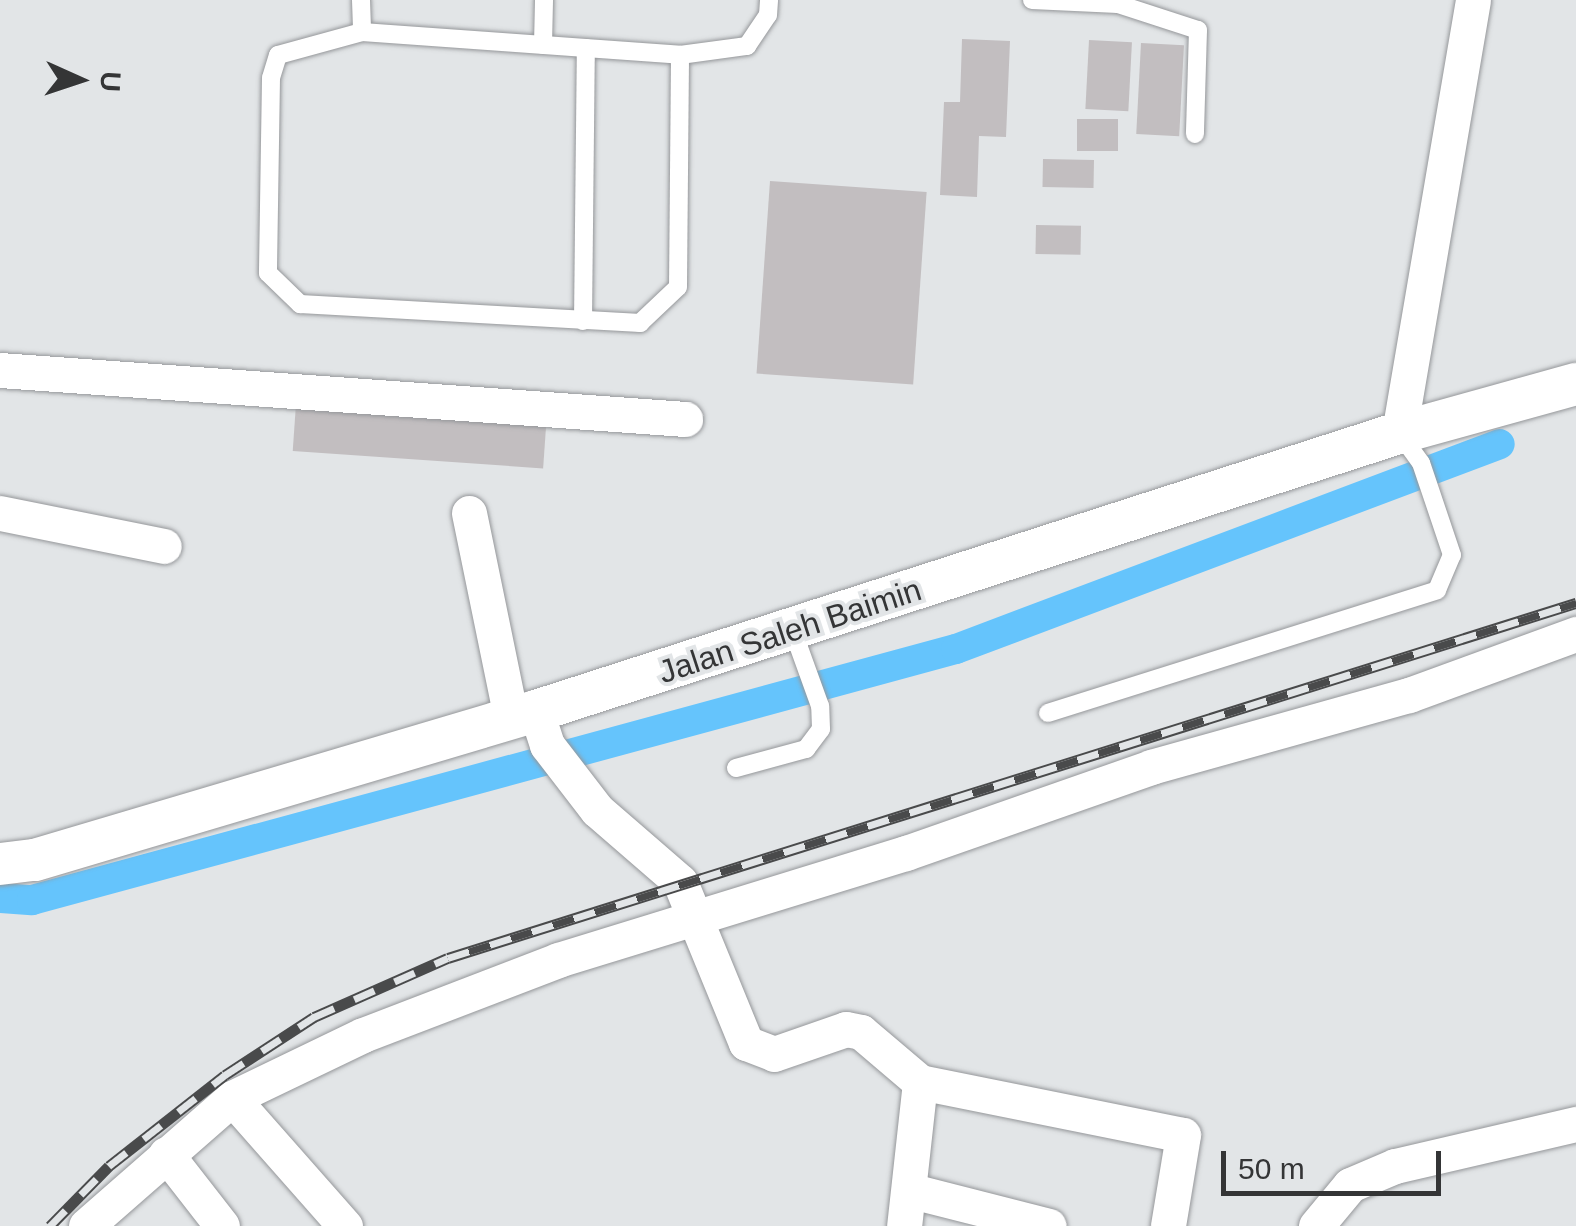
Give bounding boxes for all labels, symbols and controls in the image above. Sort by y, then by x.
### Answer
north arrow [30,30,130,130]
text: U [94,71,126,93]
street label: Jalan Saleh Baimin [654,570,926,692]
scale bar [1226,1131,1446,1193]
text: 50 m [1238,1152,1305,1185]

